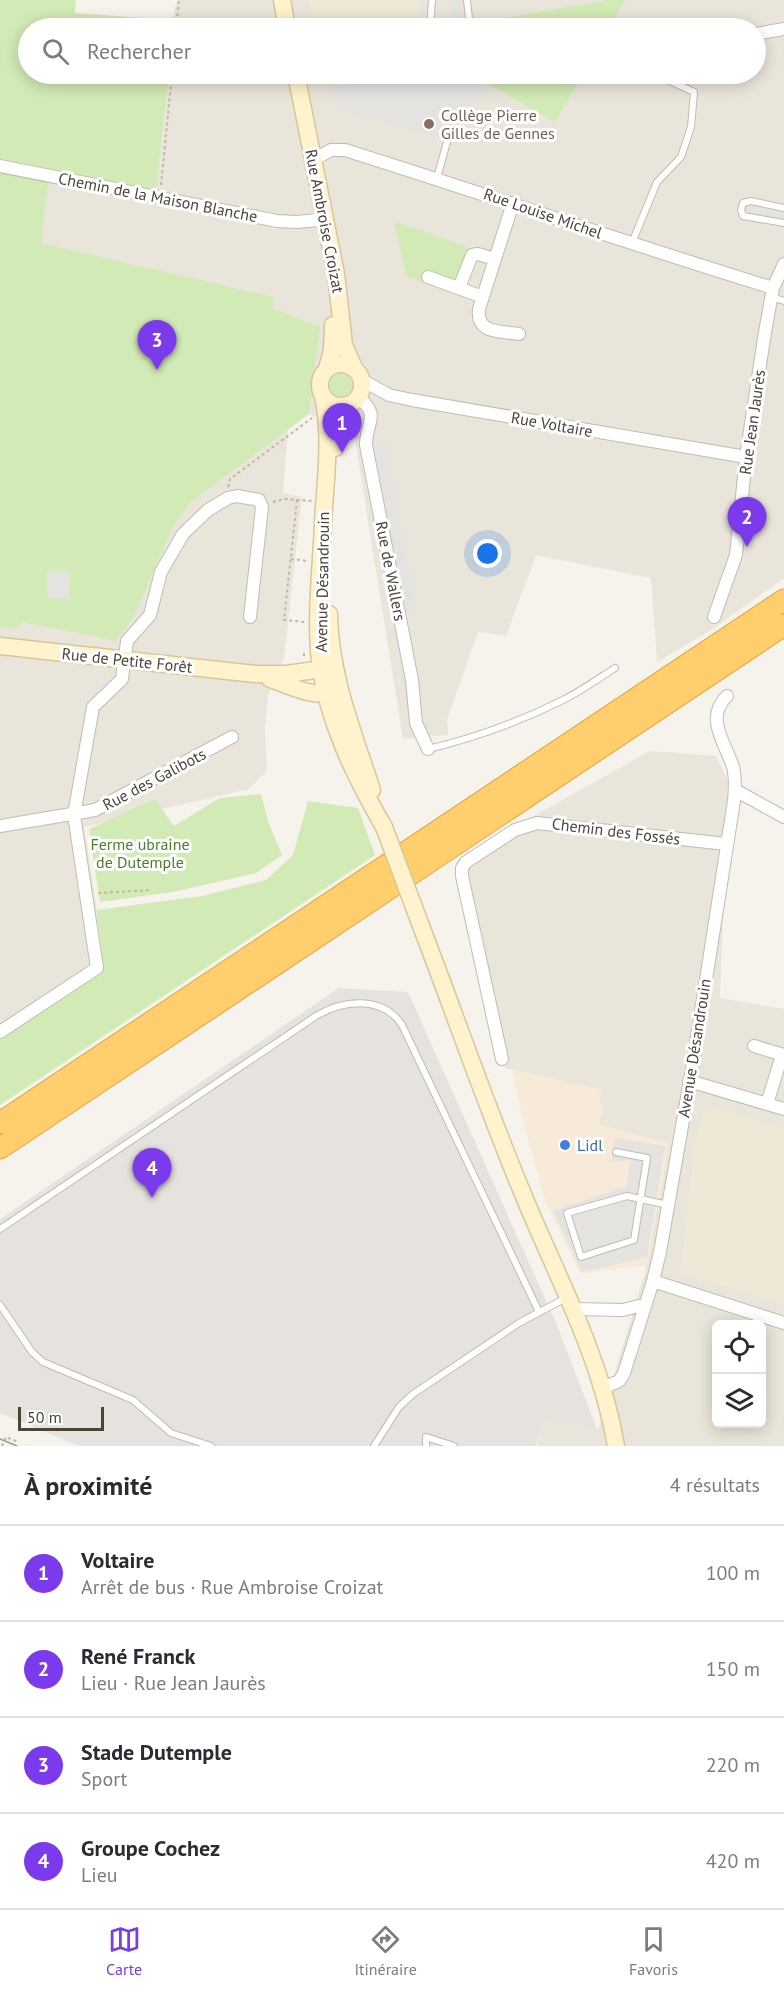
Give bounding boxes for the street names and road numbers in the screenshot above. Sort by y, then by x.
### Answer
street label: Rue Ambroise Croizat [301,147,349,295]
street label: Chemin de la Maison Blanche [57,168,259,226]
street label: Rue Louise Michel [481,183,605,243]
street label: Rue Jean Jaurès [735,368,769,476]
street label: Rue Voltaire [510,407,594,441]
street label: Avenue Désandrouin [311,512,333,652]
street label: Rue de Wallers [372,519,411,623]
street label: Rue de Petite Forêt [61,643,194,677]
street label: Rue des Galibots [99,743,209,815]
street label: Chemin des Fossés [551,813,682,849]
street label: Avenue Désandrouin [673,977,715,1119]

